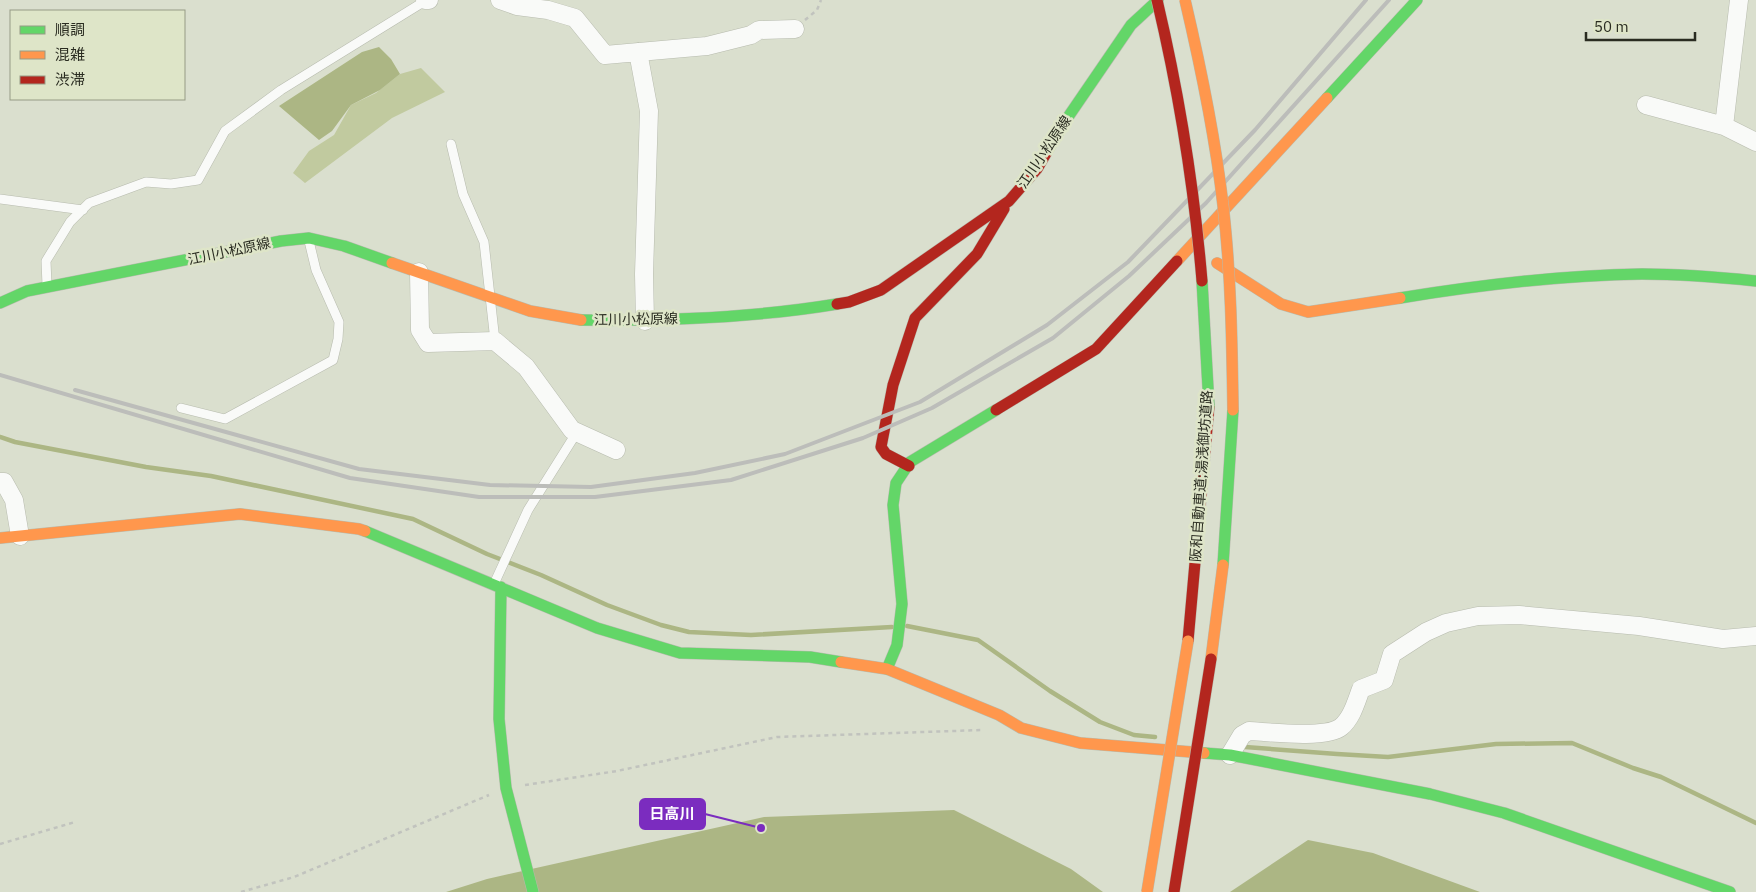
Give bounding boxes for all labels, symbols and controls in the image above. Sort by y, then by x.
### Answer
legend [10,10,185,100]
scale bar [1586,10,1695,42]
text: 50 m [1594,17,1629,36]
text: 順調 [55,20,85,39]
text: 混雑 [55,45,85,64]
text: 渋滞 [55,70,85,89]
street label: 江川小松原線 [1013,112,1075,192]
street label: 江川小松原線 [186,233,272,269]
street label: 江川小松原線 [594,309,678,329]
street label: 阪和自動車道;湯浅御坊道路 [1186,390,1216,562]
callout: 日高川 [640,799,705,829]
text: 日高川 [649,804,695,823]

